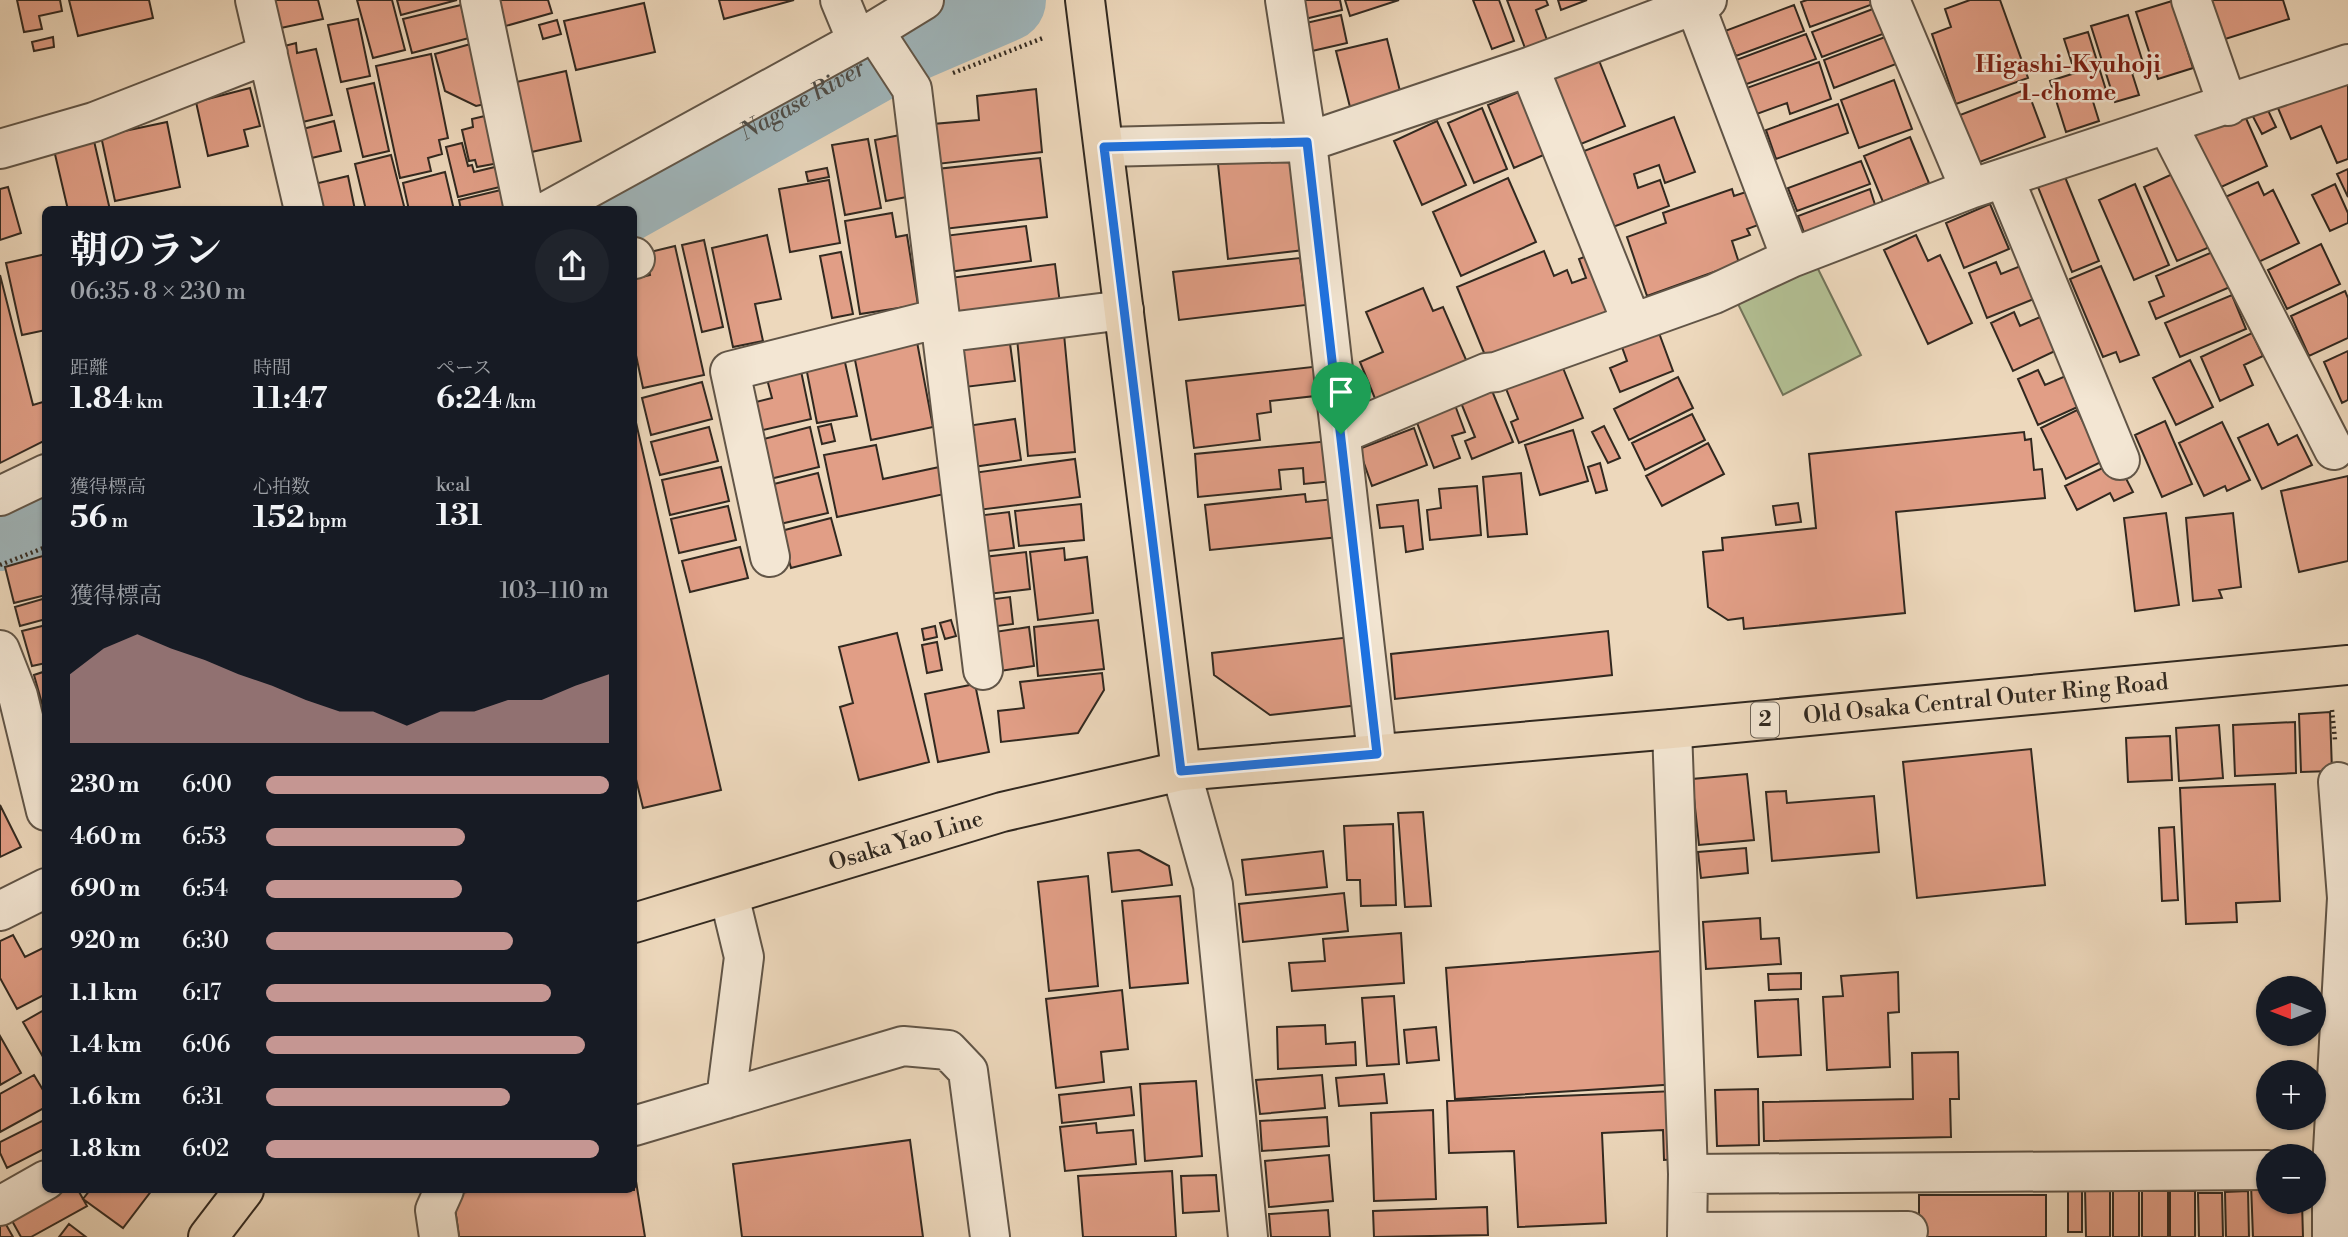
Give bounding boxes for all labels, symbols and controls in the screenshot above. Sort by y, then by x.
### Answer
district label: Higashi-Kyuhoji 1-chome [1975,50,2161,108]
water label: Nagase River [734,53,871,148]
text: 朝のラン [70,228,222,275]
button: share [535,229,609,303]
text: 06:35 · 8 × 230 m [70,278,246,306]
text: 距離 [70,356,108,380]
text: 時間 [253,356,291,380]
text: ペース [436,356,492,380]
pin [1311,362,1371,434]
icon: arrive [1322,373,1360,411]
text: 1.84 [70,380,133,418]
text: 11:47 [253,380,327,418]
text: 6:24 [436,380,502,418]
text: km [133,390,163,414]
text: /km [502,390,536,414]
text: kcal [436,473,470,497]
text: 獲得標高 [70,475,146,499]
text: 心拍数 [253,475,310,499]
text: 131 [436,497,482,535]
text: 56 [70,499,108,537]
text: 152 [253,499,305,537]
text: m [108,509,128,533]
text: bpm [305,509,347,533]
text: 103–110 m [500,577,609,605]
text: 獲得標高 [70,582,162,610]
street label: Old Osaka Central Outer Ring Road [1802,668,2170,731]
road number: 2 [1751,702,1779,738]
text: 230 m [70,771,140,799]
text: 6:00 [182,771,232,799]
street label: Osaka Yao Line [825,804,987,878]
text: 460 m [70,823,141,851]
text: 6:53 [182,823,227,851]
text: 690 m [70,875,140,903]
text: 6:54 [182,875,228,903]
text: 920 m [70,927,140,955]
text: 6:30 [182,927,229,955]
north arrow [2256,976,2326,1046]
map controls [2256,976,2326,1214]
text: 1.1 km [70,979,138,1007]
text: 6:17 [182,979,221,1007]
text: 1.4 km [70,1031,142,1059]
text: 6:06 [182,1031,230,1059]
button: + [2256,1060,2326,1130]
text: 1.6 km [70,1083,141,1111]
text: 6:31 [182,1083,223,1111]
text: 1.8 km [70,1135,141,1163]
text: 6:02 [182,1135,229,1163]
button: − [2256,1144,2326,1214]

